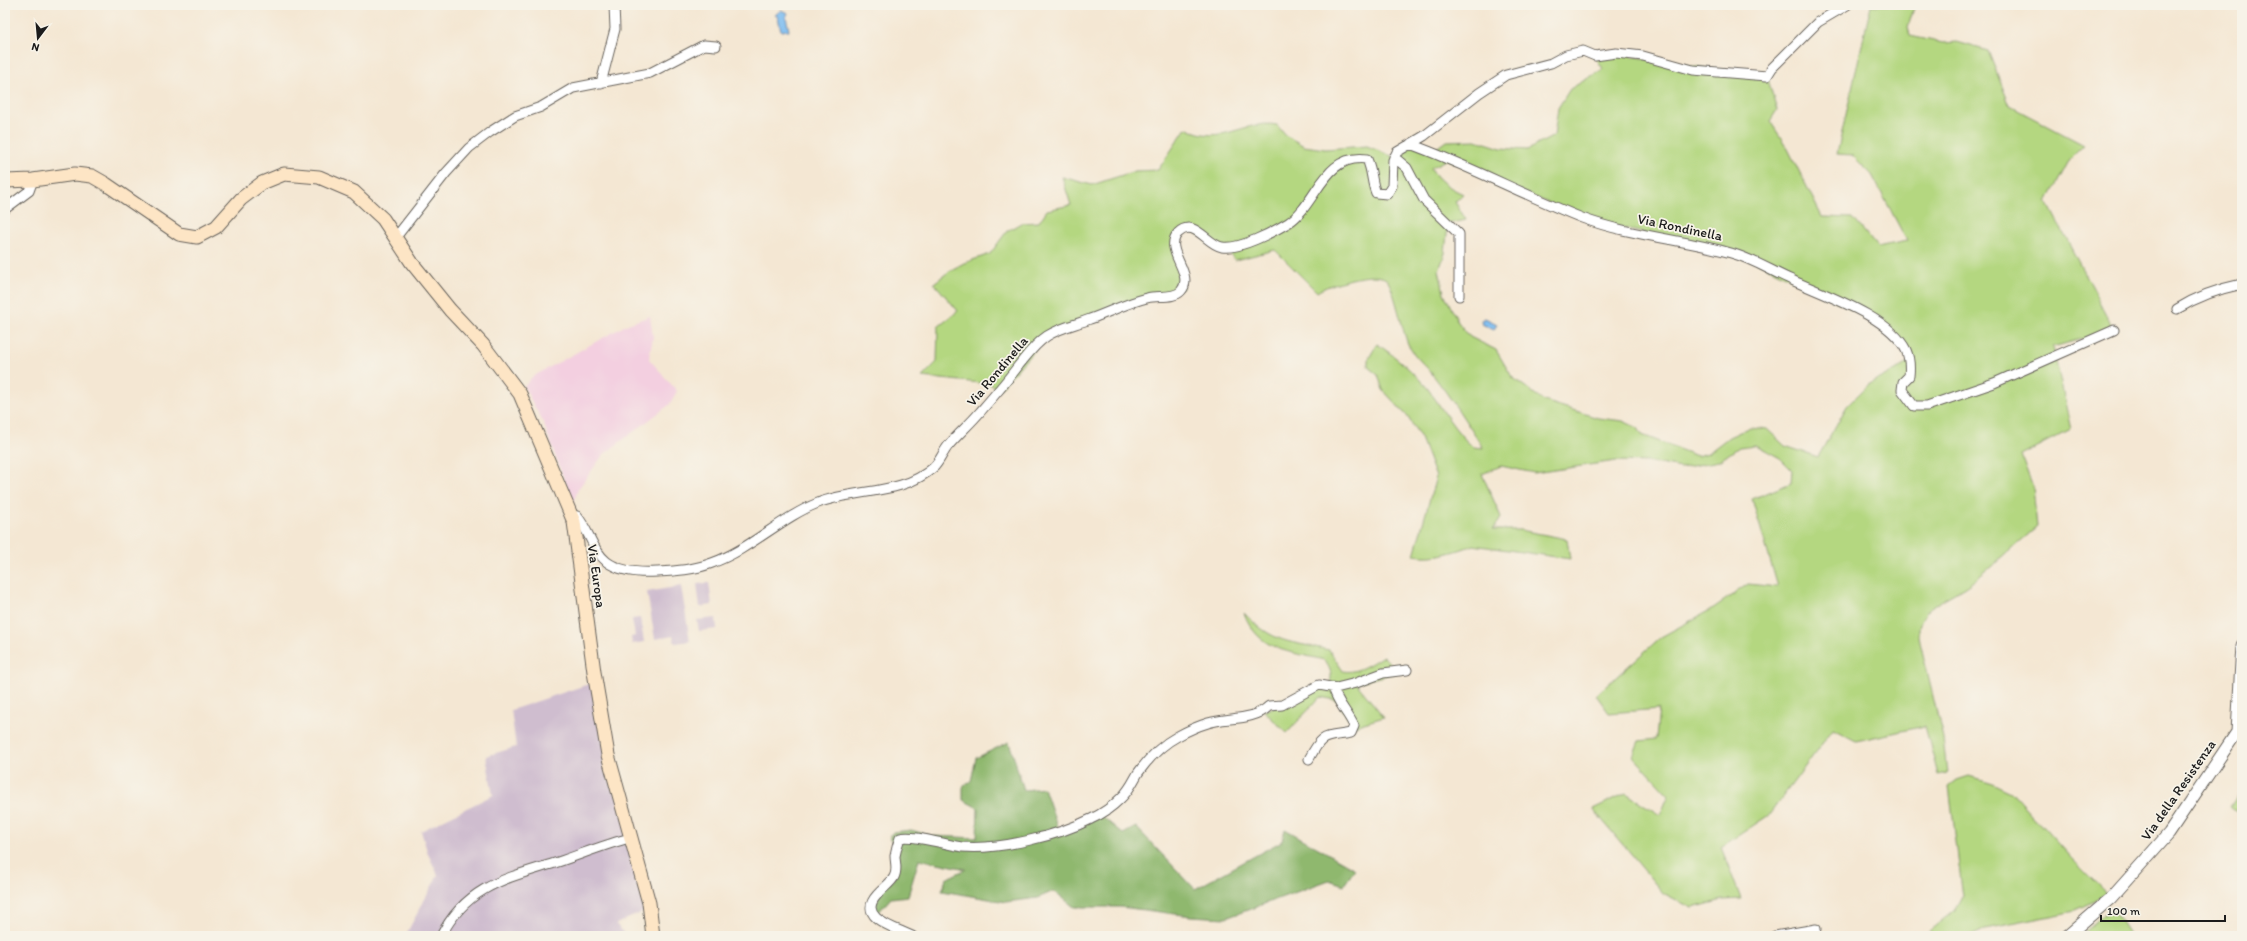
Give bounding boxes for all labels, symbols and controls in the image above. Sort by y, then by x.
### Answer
north arrow [18,18,58,58]
text: N [30,40,41,54]
street label: Via Rondinella [1636,210,1725,245]
street label: Via Rondinella [963,332,1032,410]
street label: Via Europa [584,543,609,609]
street label: Via della Resistenza [2137,737,2220,844]
scale bar [2101,897,2225,923]
text: 100 m [2107,904,2140,918]

